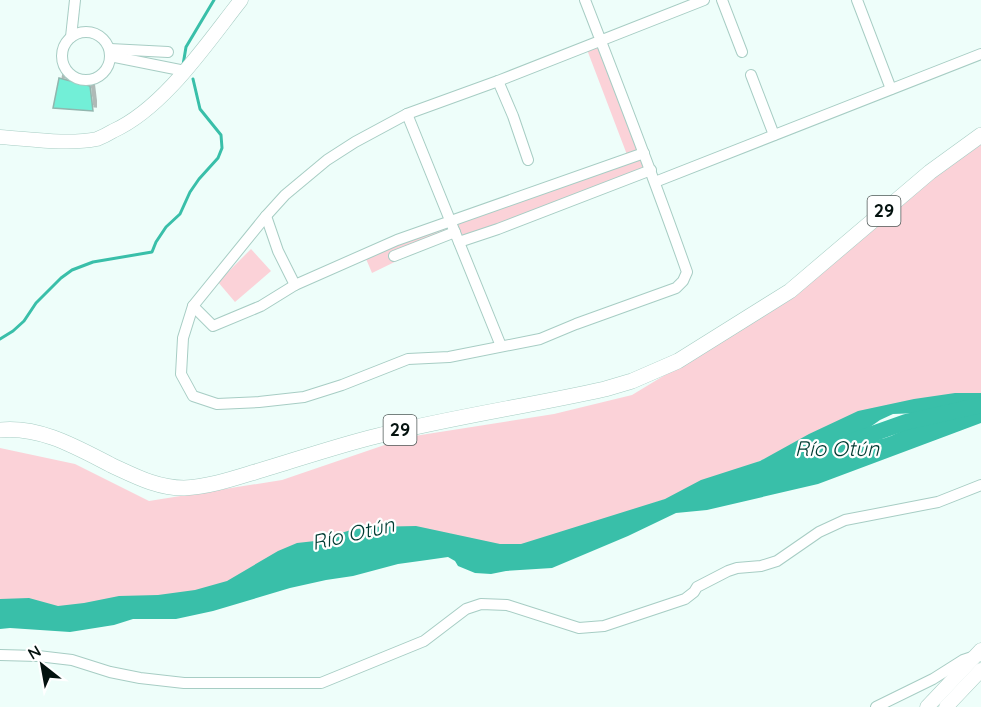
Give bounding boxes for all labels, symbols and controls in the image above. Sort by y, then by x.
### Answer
road number: 29 [868,196,900,226]
road number: 29 [384,415,416,445]
water label: Río Otún [795,435,880,461]
water label: Río Otún [309,511,398,555]
north arrow [12,635,72,695]
text: N [24,641,44,664]

